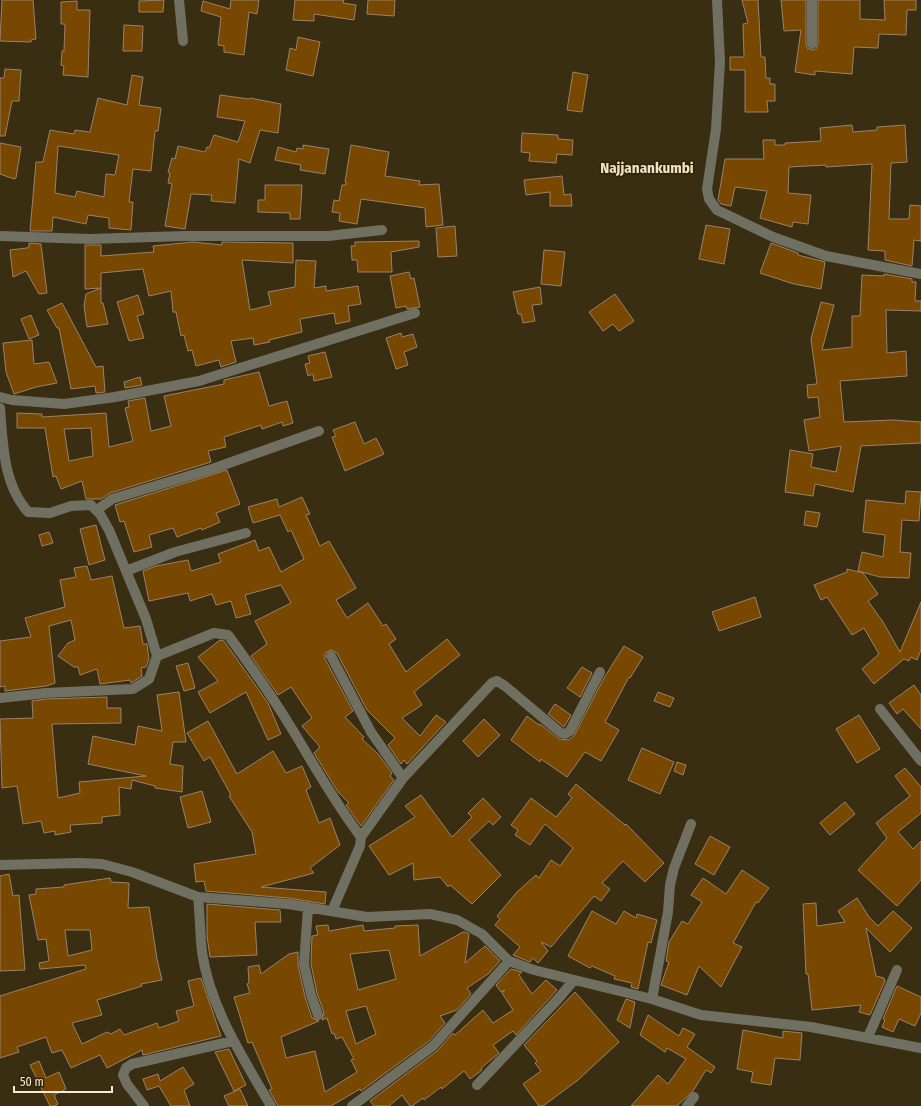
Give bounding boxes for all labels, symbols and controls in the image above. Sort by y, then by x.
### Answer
district label: Najjanankumbi [600,159,694,177]
scale bar [14,1068,112,1094]
text: 50 m [20,1075,44,1089]

